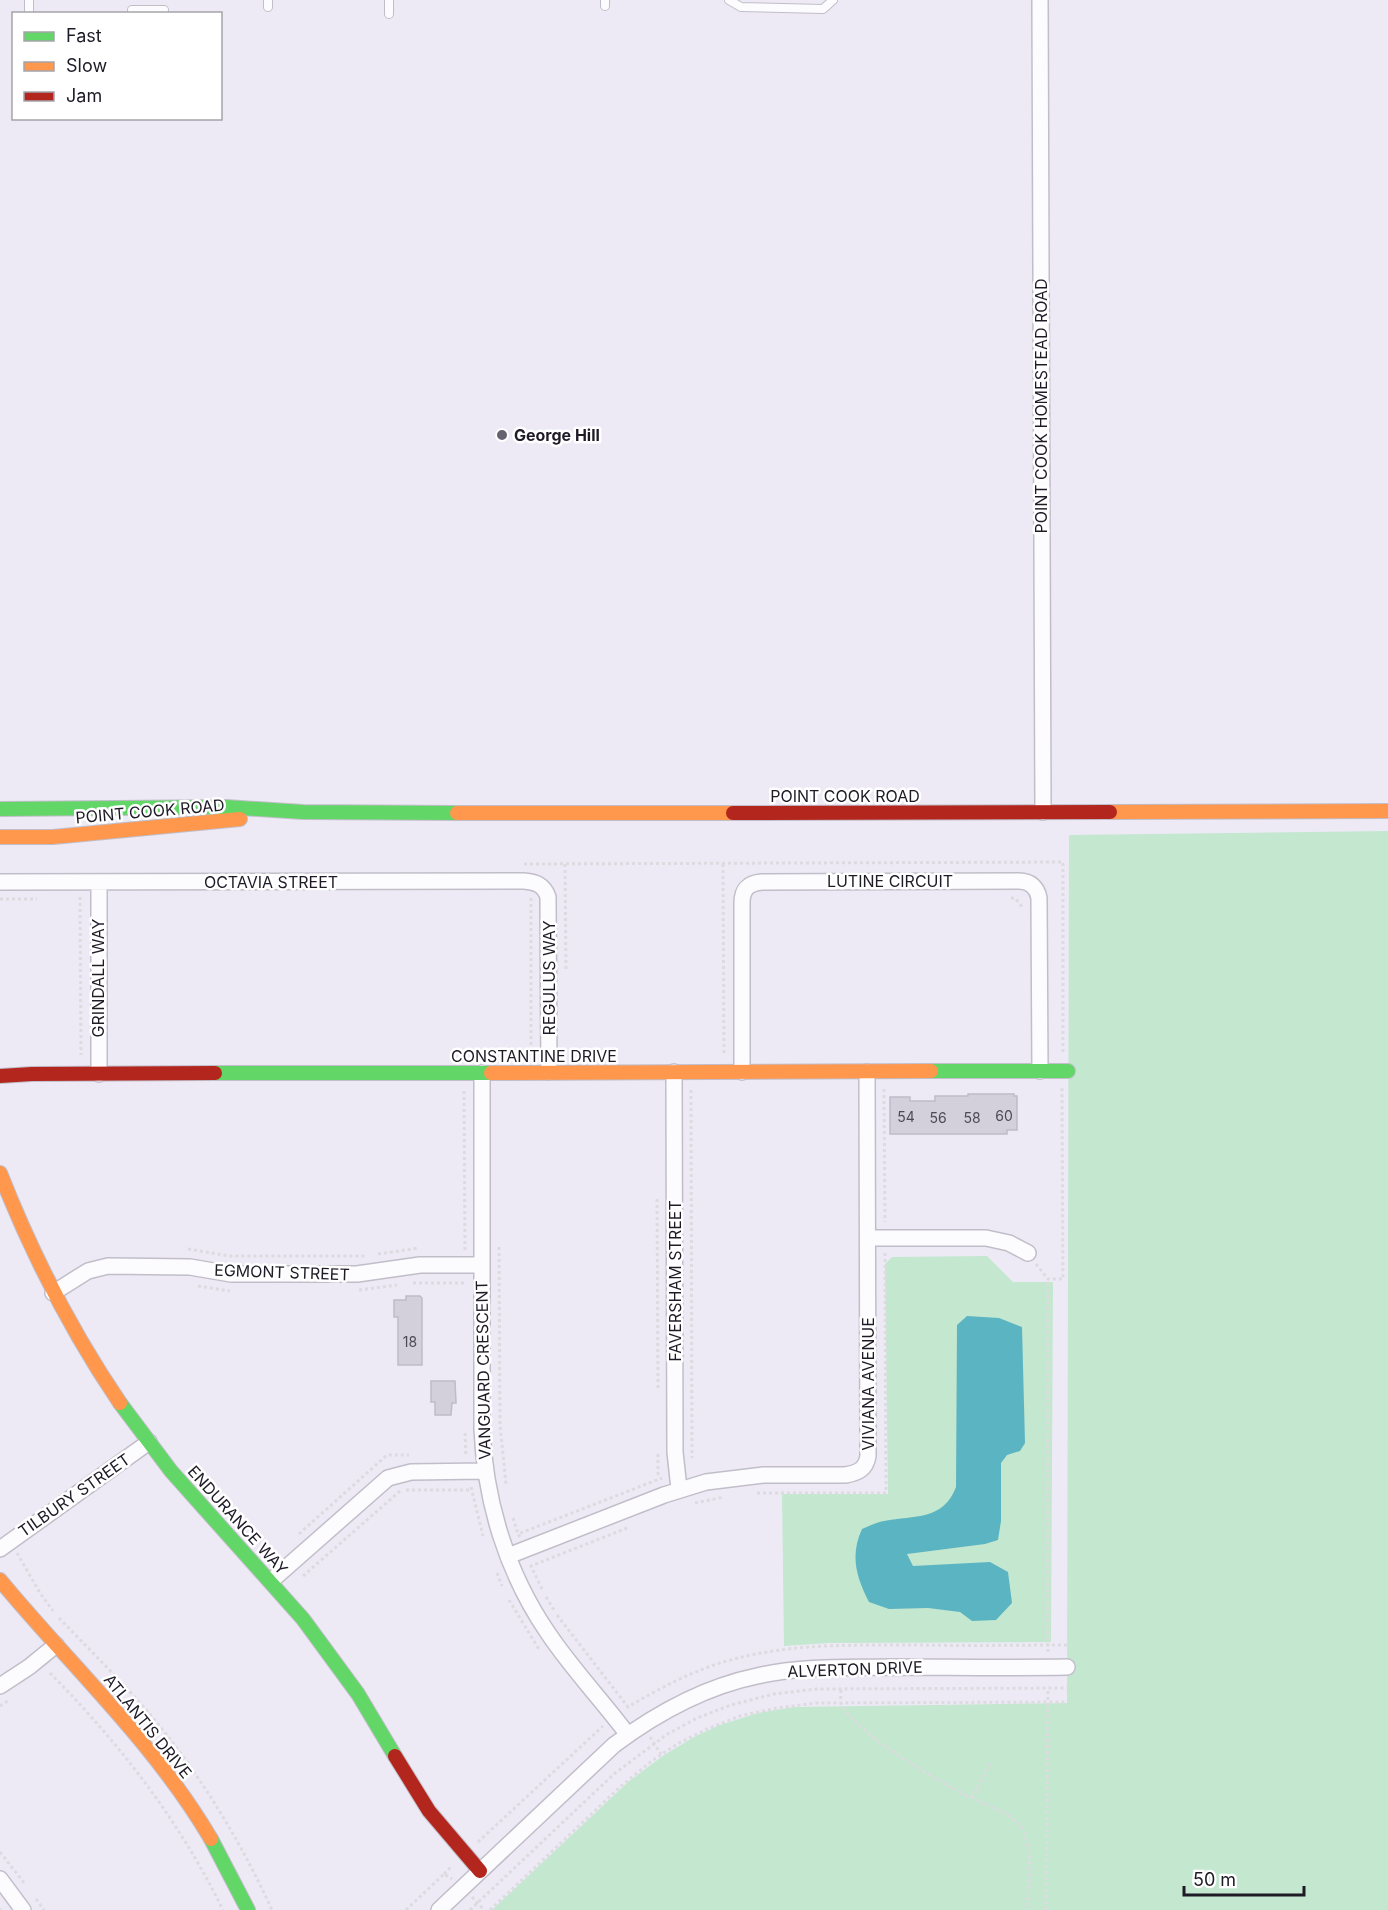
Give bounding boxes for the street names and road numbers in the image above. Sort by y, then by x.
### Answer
street label: POINT COOK HOMESTEAD ROAD [1031,278,1051,534]
street label: POINT COOK ROAD [770,786,920,806]
street label: POINT COOK ROAD [75,795,225,827]
street label: LUTINE CIRCUIT [827,871,953,891]
street label: OCTAVIA STREET [204,872,338,892]
street label: GRINDALL WAY [88,918,108,1037]
street label: REGULUS WAY [539,920,559,1036]
street label: CONSTANTINE DRIVE [451,1046,617,1066]
street label: FAVERSHAM STREET [665,1200,685,1362]
street label: EGMONT STREET [214,1260,350,1284]
street label: VANGUARD CRESCENT [471,1280,495,1460]
street label: VIVIANA AVENUE [858,1317,878,1451]
street label: TILBURY STREET [14,1449,134,1541]
street label: ENDURANCE WAY [184,1461,292,1579]
street label: ALVERTON DRIVE [787,1657,923,1681]
street label: ATLANTIS DRIVE [100,1670,196,1782]

